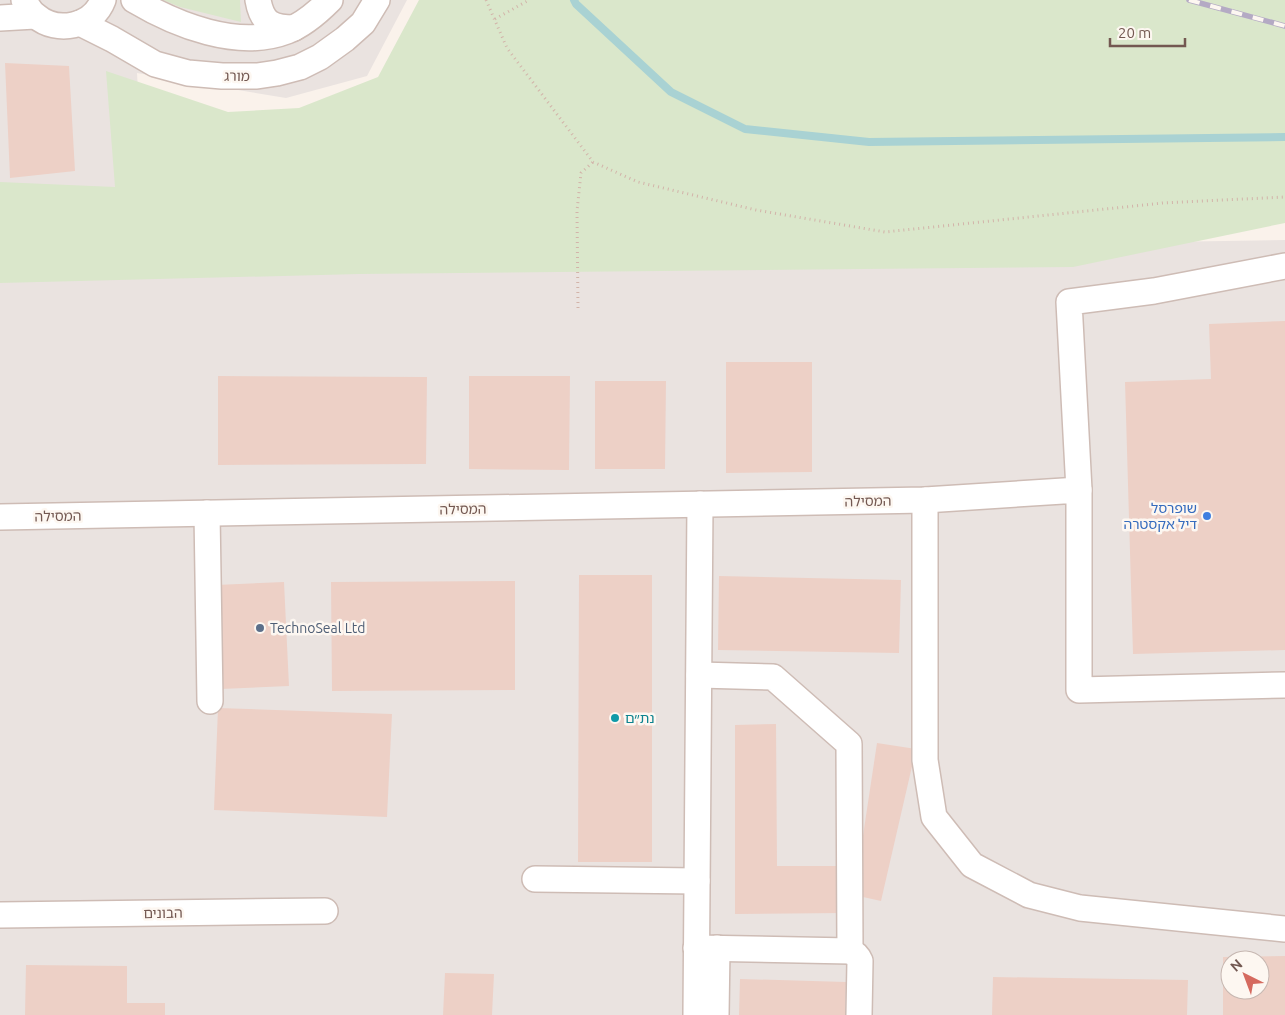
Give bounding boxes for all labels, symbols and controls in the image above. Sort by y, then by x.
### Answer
scale bar [1110,15,1185,47]
text: 20 m [1118,24,1151,41]
street label: מורג [224,68,250,84]
street label: המסילה [844,493,892,509]
place label: שופרסל דיל אקסטרה [1124,500,1197,532]
street label: המסילה [439,501,487,517]
street label: המסילה [34,508,82,524]
marker: שופרסל דיל אקסטרה [1201,510,1213,522]
place label: TechnoSeal Ltd [270,620,365,636]
marker: TechnoSeal Ltd [254,622,266,634]
place label: נת״ם [625,710,655,726]
marker: נת״ם [609,712,621,724]
street label: הבונים [143,905,183,921]
north arrow [1220,950,1270,1000]
text: N [1227,956,1246,975]

